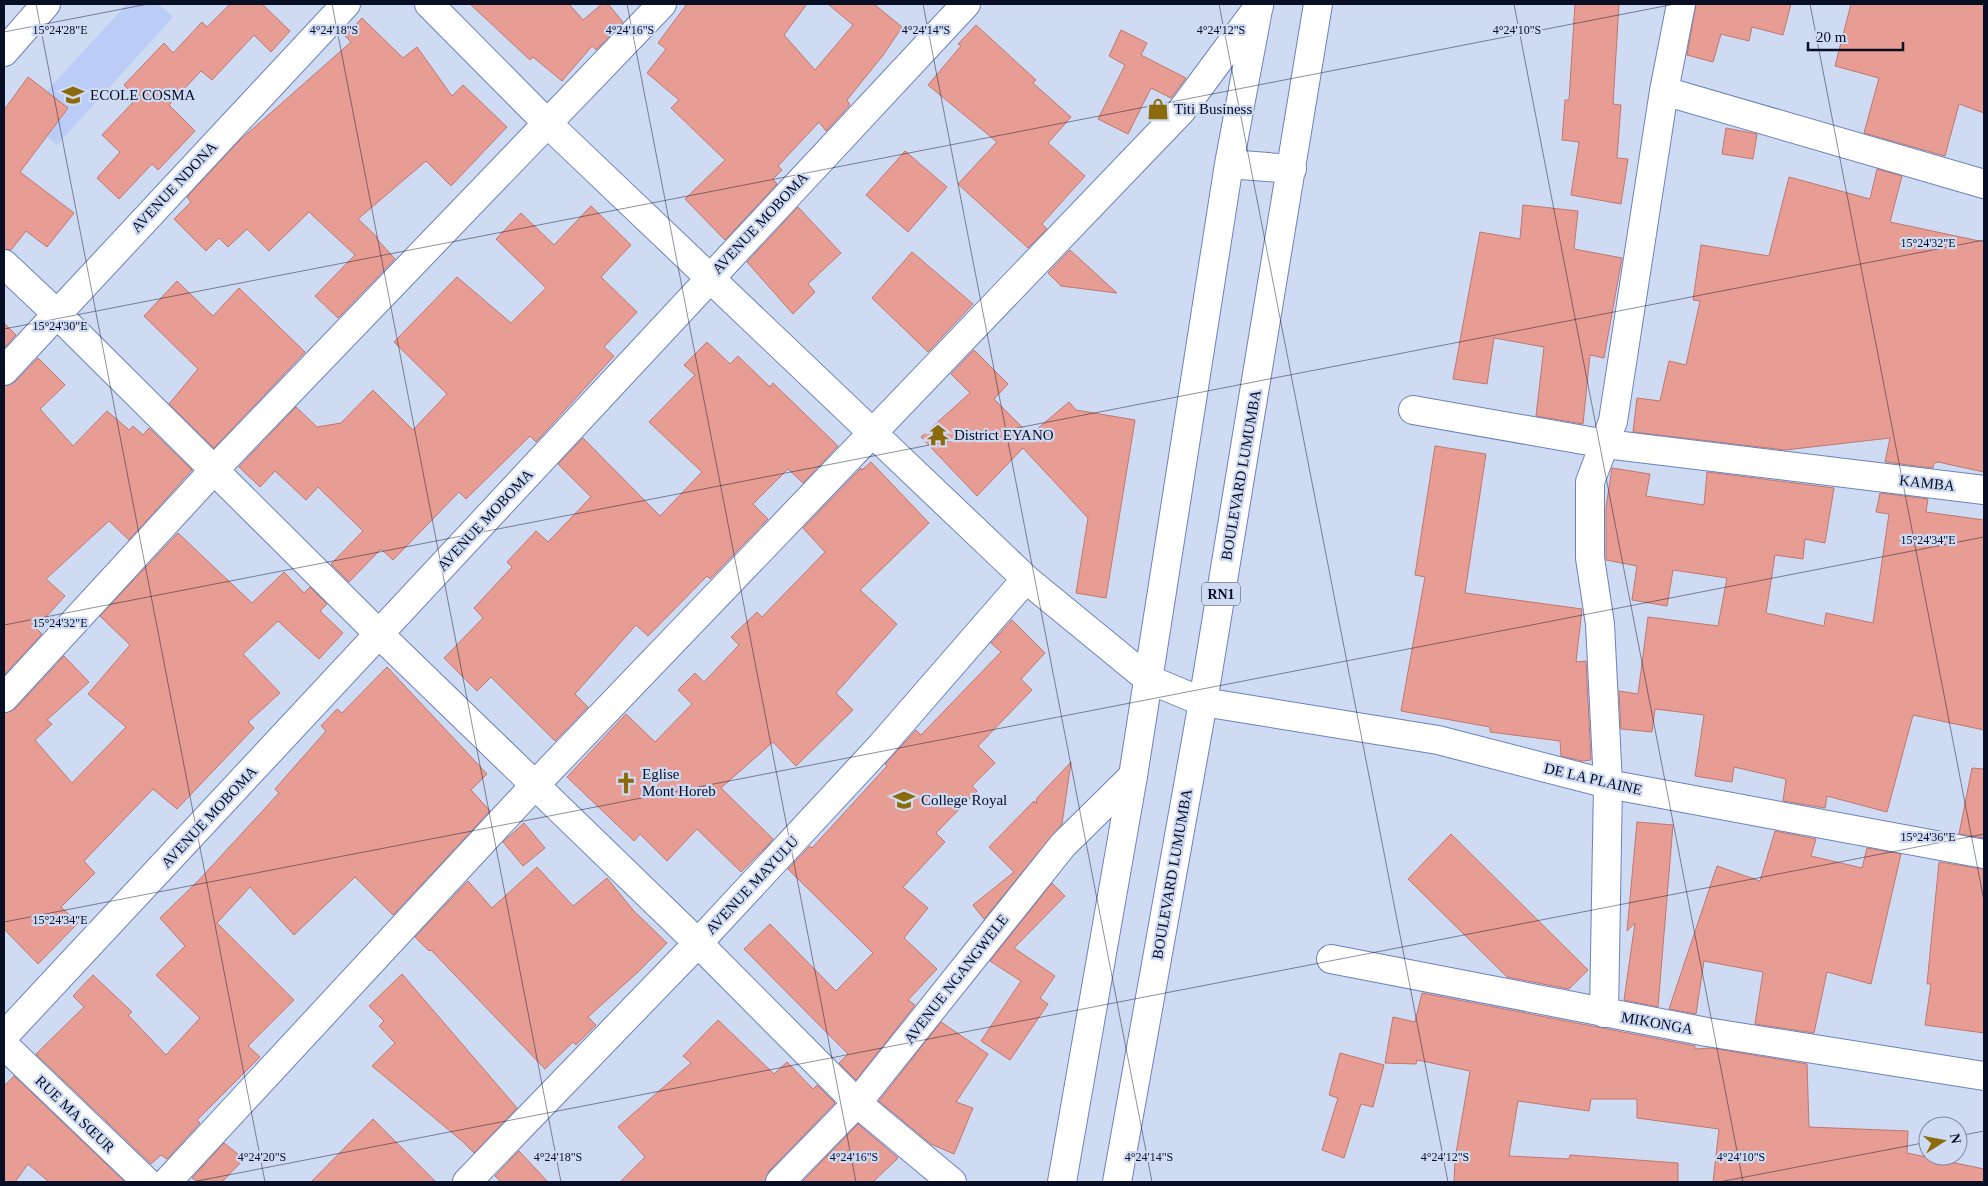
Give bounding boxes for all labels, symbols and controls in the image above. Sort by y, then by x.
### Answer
scale bar [1808,20,1903,52]
text: 15°24'28"E [32,23,88,37]
text: 4°24'18"S [310,23,358,37]
text: 4°24'16"S [606,23,654,37]
text: 4°24'14"S [902,23,950,37]
text: 4°24'12"S [1197,23,1245,37]
text: 4°24'10"S [1493,23,1541,37]
text: 20 m [1816,29,1847,45]
school or university icon: ECOLE COSMA [60,82,86,108]
place label: ECOLE COSMA [90,87,196,103]
shop icon: Titi Business [1145,96,1171,122]
place label: Titi Business [1174,101,1252,117]
street label: AVENUE NDONA [128,138,220,235]
street label: AVENUE MOBOMA [709,169,811,277]
text: 15°24'32"E [1900,236,1956,250]
text: 15°24'30"E [32,319,88,333]
street label: BOULEVARD LUMUMBA [1218,388,1264,561]
temple icon: District EYANO [925,422,951,448]
place label: District EYANO [954,427,1054,443]
street label: AVENUE MOBOMA [434,466,536,574]
street label: KAMBA [1898,472,1956,494]
text: 15°24'34"E [1900,533,1956,547]
road number: RN1 [1202,582,1240,606]
text: 15°24'32"E [32,616,88,630]
street label: DE LA PLAINE [1542,760,1644,798]
street label: AVENUE MOBOMA [158,763,260,871]
place label: Eglise Mont Horeb [642,766,716,799]
church icon: Eglise Mont Horeb [613,770,639,796]
school or university icon: College Royal [891,787,917,813]
street label: BOULEVARD LUMUMBA [1149,787,1195,960]
place label: College Royal [921,792,1007,808]
text: 15°24'36"E [1900,830,1956,844]
street label: AVENUE MAYULU [703,833,802,937]
street label: AVENUE NGANGWELE [901,911,1011,1047]
text: 15°24'34"E [32,913,88,927]
street label: MIKONGA [1620,1009,1694,1037]
street label: RUE MA SŒUR [32,1072,118,1156]
north arrow [1918,1116,1968,1166]
text: N [1947,1132,1964,1145]
text: 4°24'20"S [238,1150,286,1164]
text: 4°24'18"S [534,1150,582,1164]
text: 4°24'16"S [830,1150,878,1164]
text: 4°24'14"S [1125,1150,1173,1164]
text: 4°24'12"S [1421,1150,1469,1164]
text: 4°24'10"S [1717,1150,1765,1164]

